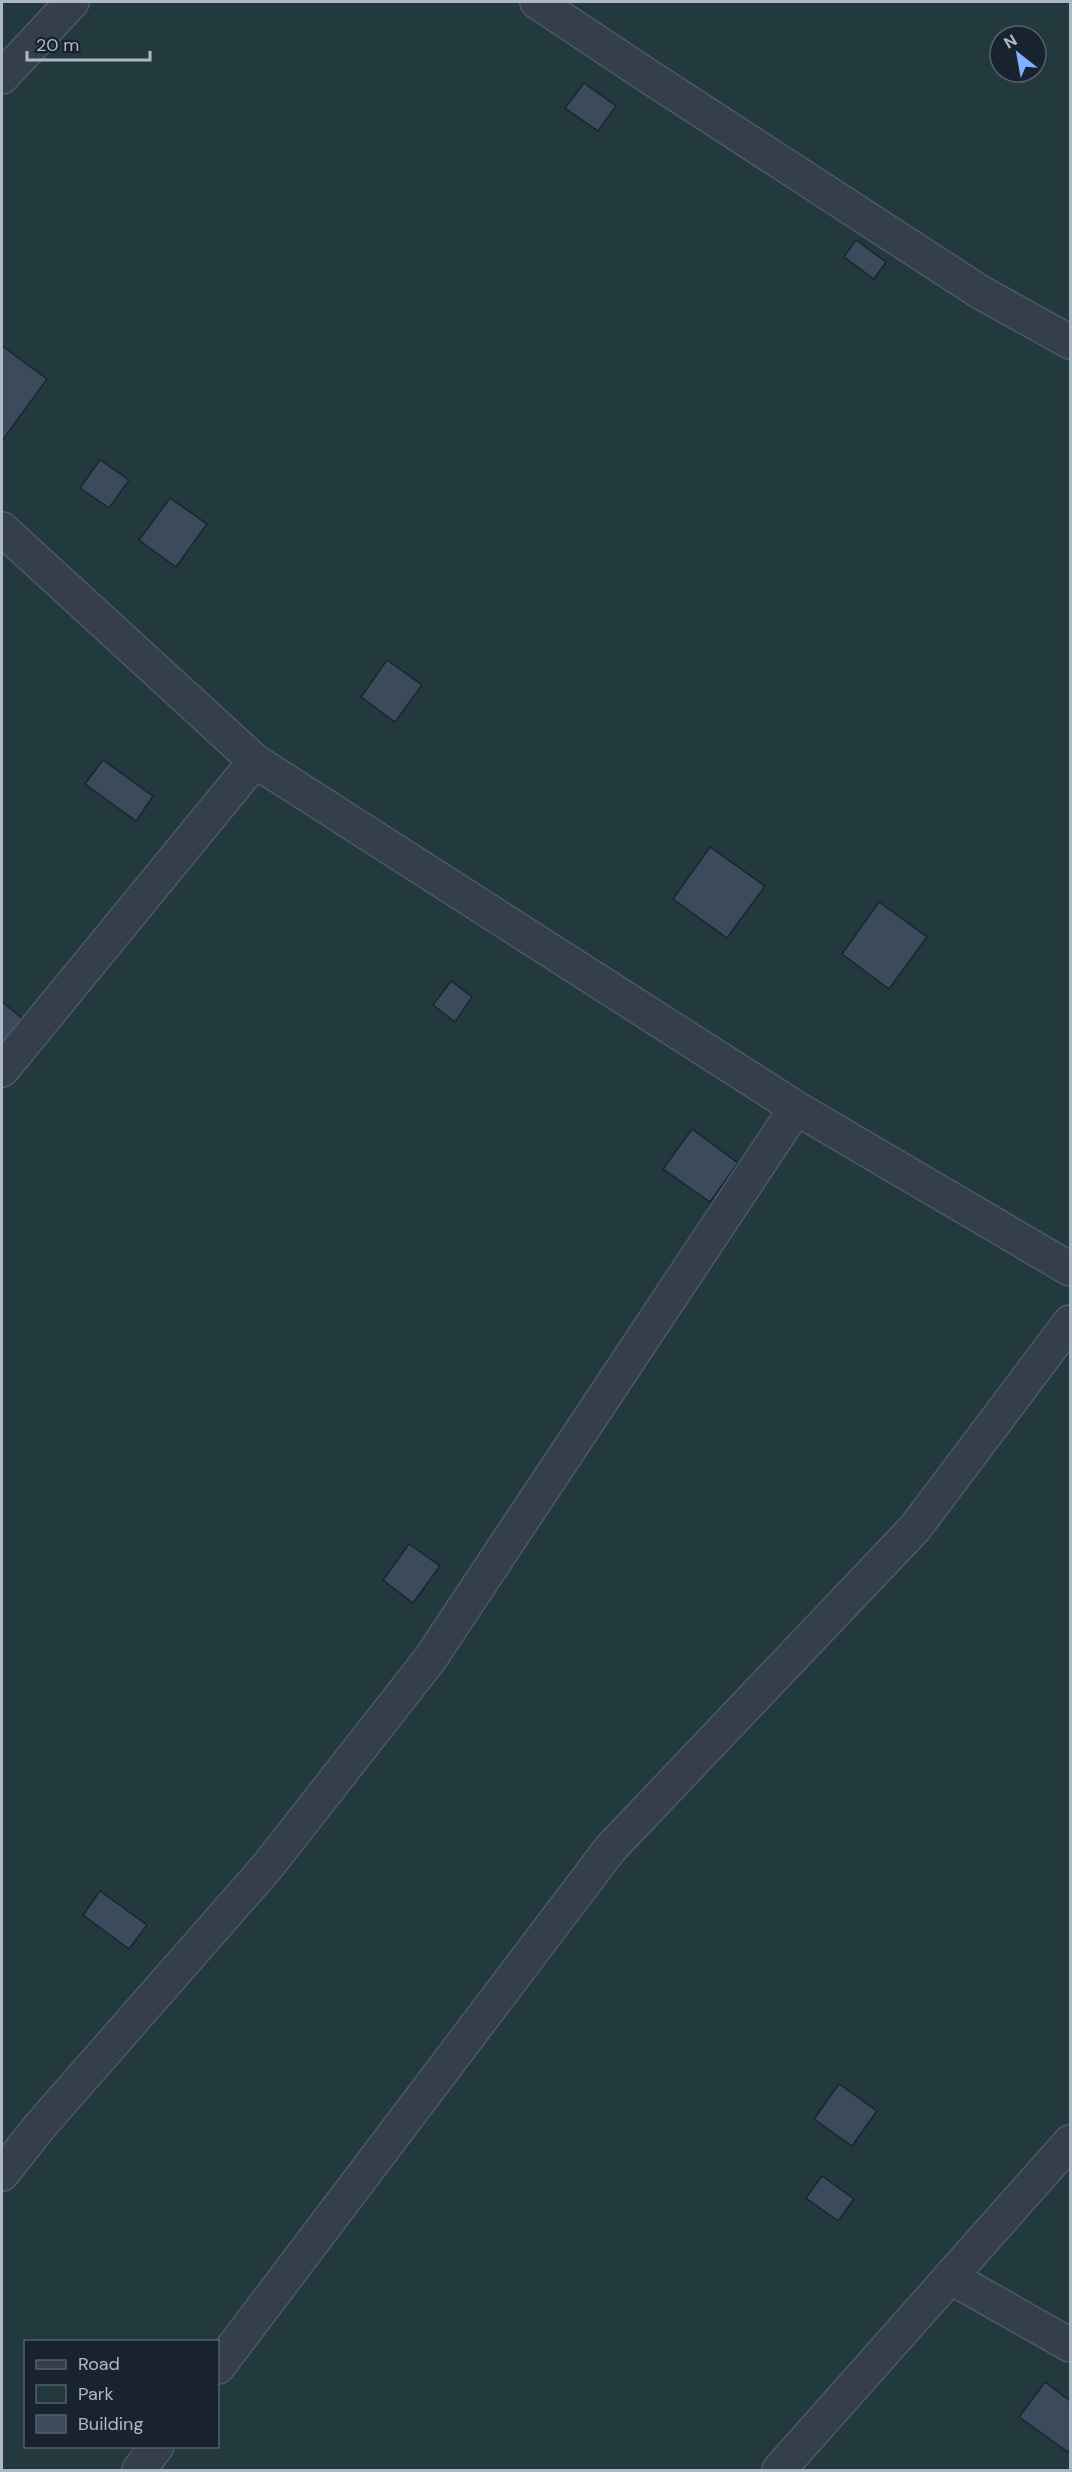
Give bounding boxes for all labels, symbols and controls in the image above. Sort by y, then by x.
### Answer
scale bar [27,24,150,62]
north arrow [988,24,1048,84]
text: N [1000,30,1021,54]
text: 20 m [36,33,79,57]
legend [24,2340,219,2448]
text: Road [78,2352,120,2376]
text: Park [78,2382,114,2406]
text: Building [78,2412,143,2436]

